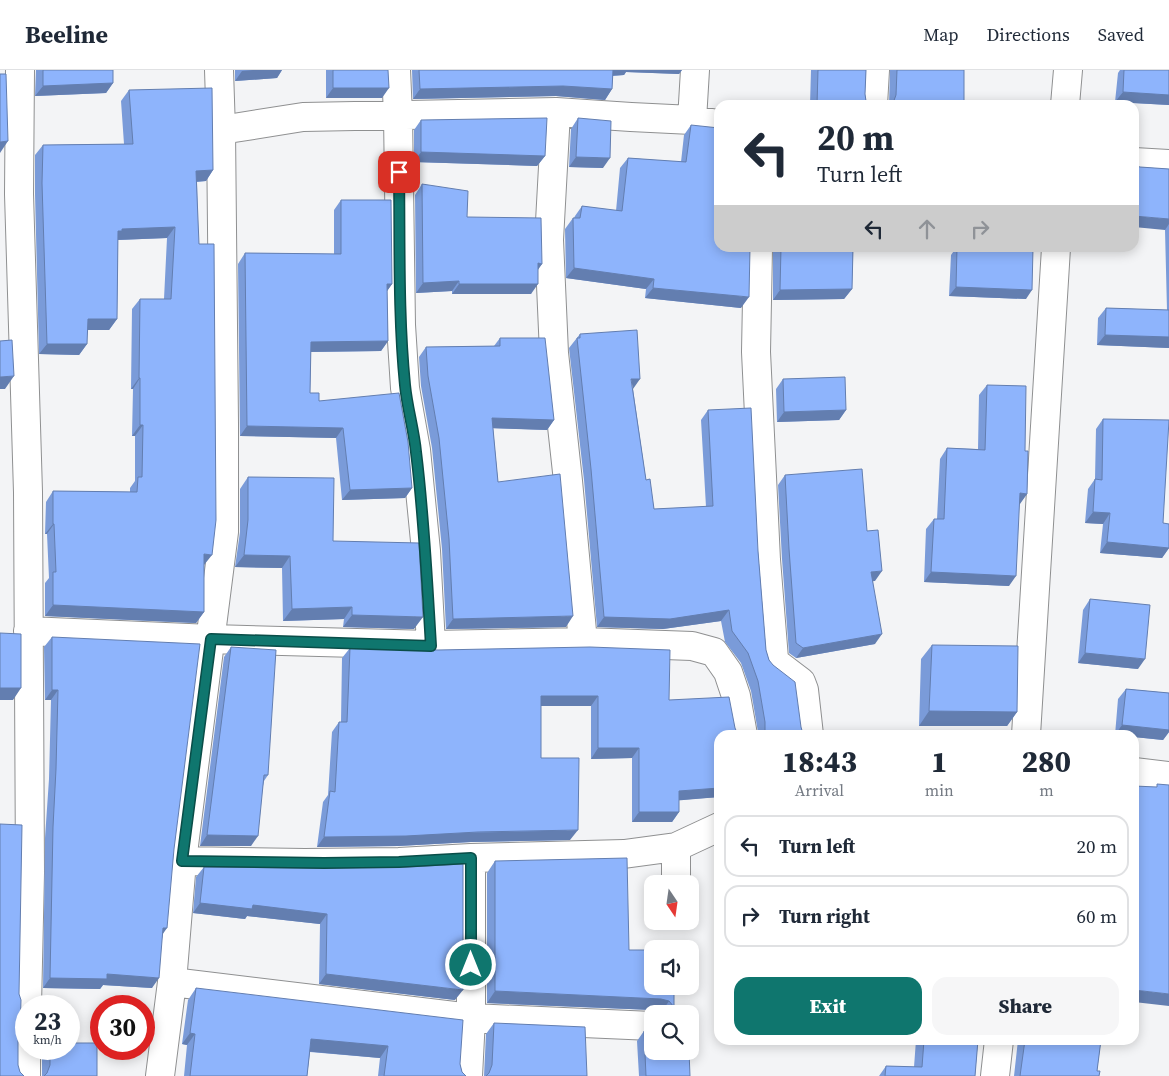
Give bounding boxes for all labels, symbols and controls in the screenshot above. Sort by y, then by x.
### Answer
text: Beeline [25,18,108,51]
text: Map [923,22,959,47]
text: Directions [987,22,1070,47]
text: Saved [1098,22,1144,47]
text: 20 m [817,114,894,162]
icon: left [734,120,799,185]
pin [378,151,420,193]
icon: arrive [385,158,413,186]
text: Turn left [817,159,902,189]
icon: left [860,215,888,243]
icon: ahead [913,215,941,243]
icon: right [966,215,994,243]
text: 18:43 [782,741,857,782]
text: 1 [931,741,948,782]
text: 280 [1022,741,1071,782]
text: Arrival [795,779,844,801]
text: min [925,779,954,801]
text: m [1039,779,1054,801]
icon: left [736,832,764,860]
text: Turn left [779,833,855,859]
text: 20 m [1076,833,1117,859]
north arrow [644,875,699,930]
map controls [644,875,699,1060]
icon: right [736,902,764,930]
text: Turn right [779,903,870,929]
text: 60 m [1076,903,1117,929]
position arrow [444,938,496,990]
button: sound [644,940,699,995]
button: Exit [734,977,922,1035]
button: Share [932,977,1119,1035]
speed limit sign: 30 [90,995,155,1060]
text: 23 [34,1004,61,1038]
button: search [644,1005,699,1060]
text: km/h [33,1032,62,1048]

